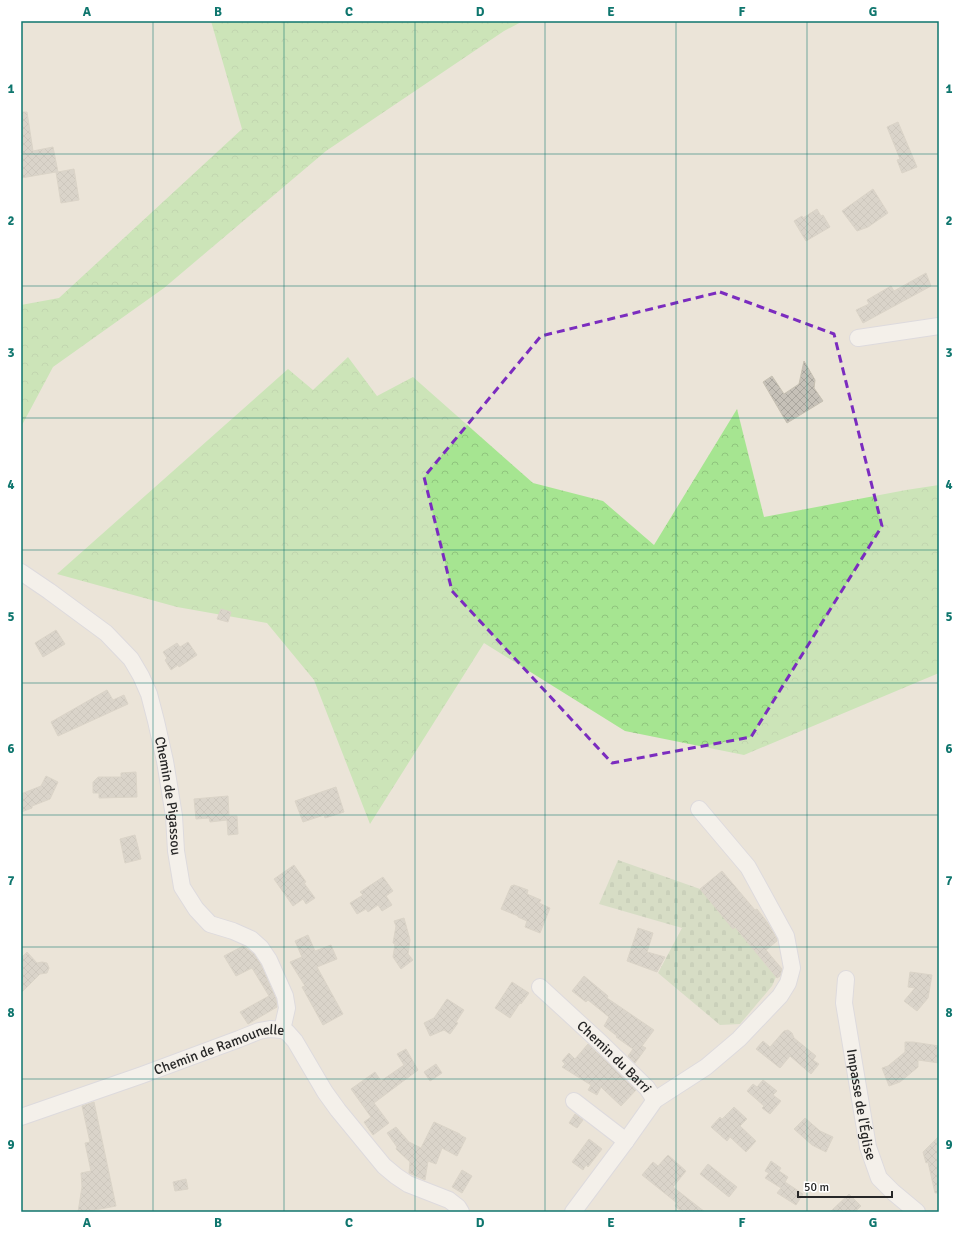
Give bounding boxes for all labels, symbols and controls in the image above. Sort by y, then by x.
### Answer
text: A [83,4,92,20]
text: B [214,4,222,20]
text: C [345,4,353,20]
text: D [476,4,485,20]
text: E [607,4,615,20]
text: F [739,4,746,20]
text: G [869,4,877,20]
text: 1 [7,81,15,97]
text: 1 [945,81,953,97]
text: 2 [7,213,15,229]
text: 2 [945,213,953,229]
text: 3 [7,345,15,361]
text: 3 [945,345,953,361]
text: 4 [7,477,15,493]
text: 4 [945,477,953,493]
text: 5 [7,609,15,625]
text: 5 [945,609,953,625]
street label: Chemin de Pigassou [151,735,185,856]
text: 6 [7,741,15,757]
text: 6 [945,741,953,757]
text: 7 [7,873,15,889]
text: 7 [945,873,953,889]
text: 8 [7,1005,15,1021]
text: 8 [945,1005,953,1021]
street label: Chemin du Barri [574,1017,656,1095]
street label: Chemin de Ramounelle [151,1020,285,1078]
street label: Impasse de l'Église [843,1048,880,1162]
text: 9 [7,1137,15,1153]
text: 9 [945,1137,953,1153]
scale bar [798,1173,892,1199]
text: 50 m [804,1180,829,1195]
text: A [83,1215,92,1231]
text: B [214,1215,222,1231]
text: C [345,1215,353,1231]
text: D [476,1215,485,1231]
text: E [607,1215,615,1231]
text: F [739,1215,746,1231]
text: G [869,1215,877,1231]

